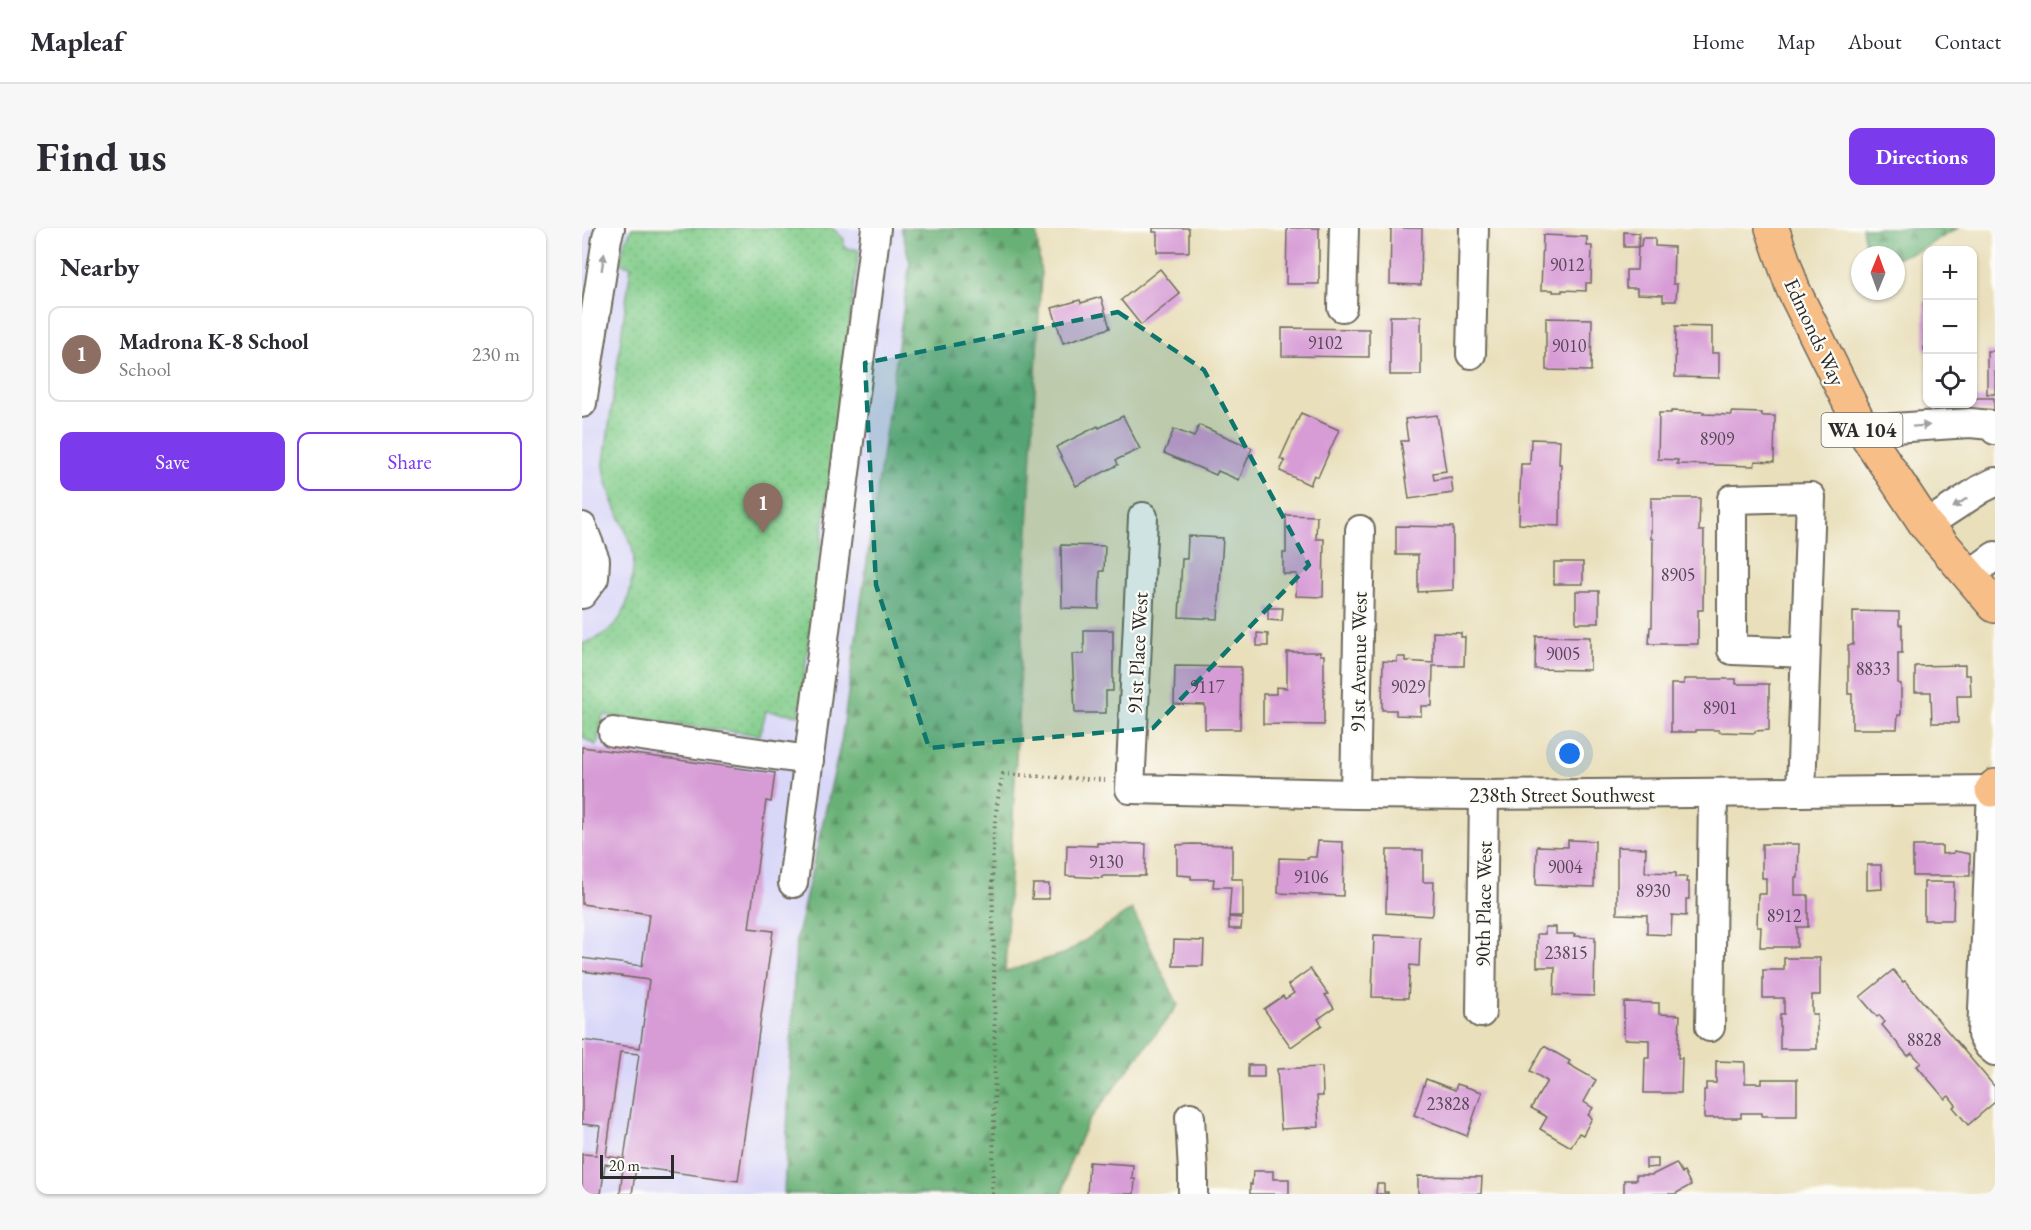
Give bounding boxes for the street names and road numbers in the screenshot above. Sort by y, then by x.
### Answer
street label: Edmonds Way [1778,274,1852,391]
road number: WA 104 [1822,413,1902,447]
street label: 91st Place West [1120,591,1154,715]
street label: 91st Avenue West [1343,591,1373,733]
street label: 238th Street Southwest [1469,781,1655,808]
street label: 90th Place West [1468,840,1498,967]

